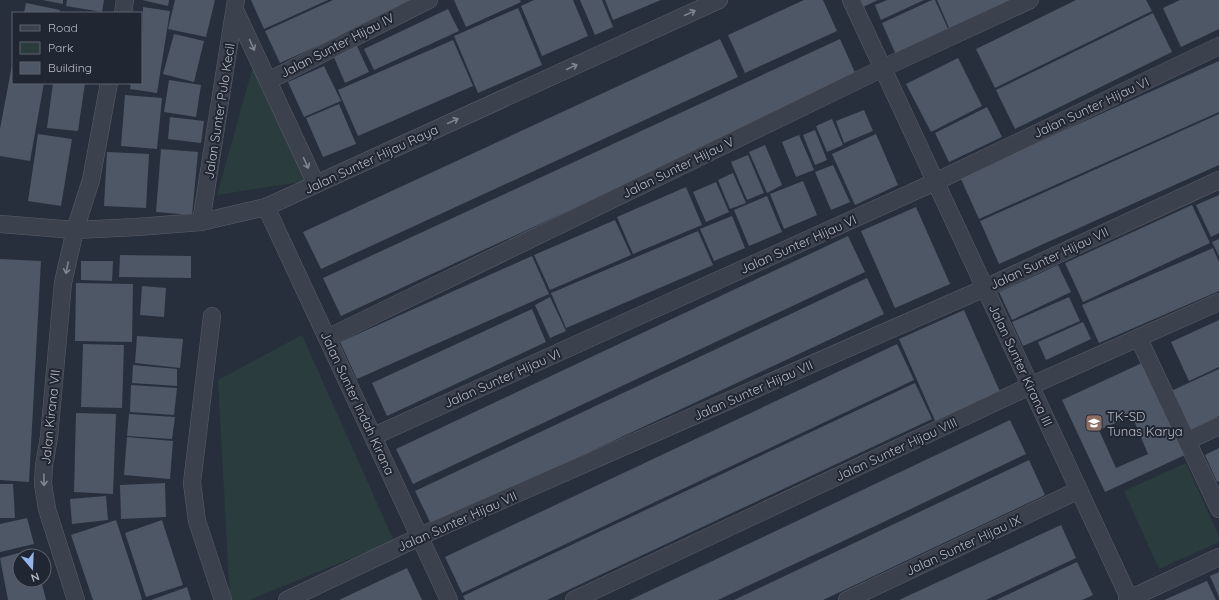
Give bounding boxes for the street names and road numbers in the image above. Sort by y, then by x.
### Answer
street label: Jalan Sunter Hijau IV [277,9,397,81]
street label: Jalan Sunter Pulo Kecil [200,42,238,180]
street label: Jalan Sunter Hijau VI [1031,73,1151,141]
street label: Jalan Sunter Hijau Raya [301,121,441,197]
street label: Jalan Sunter Hijau V [619,133,737,201]
street label: Jalan Sunter Hijau VI [737,211,859,277]
street label: Jalan Sunter Hijau VII [987,223,1111,293]
street label: Jalan Sunter Kirana III [986,301,1056,429]
street label: Jalan Sunter Indah Kirana [318,329,398,477]
street label: Jalan Sunter Hijau VI [441,345,563,411]
street label: Jalan Sunter Hijau VII [691,356,815,424]
street label: Jalan Kirana VII [37,369,63,465]
street label: Jalan Sunter Hijau VIII [833,414,959,484]
street label: Jalan Sunter Hijau VII [395,487,519,555]
street label: Jalan Sunter Hijau IX [903,511,1023,579]

